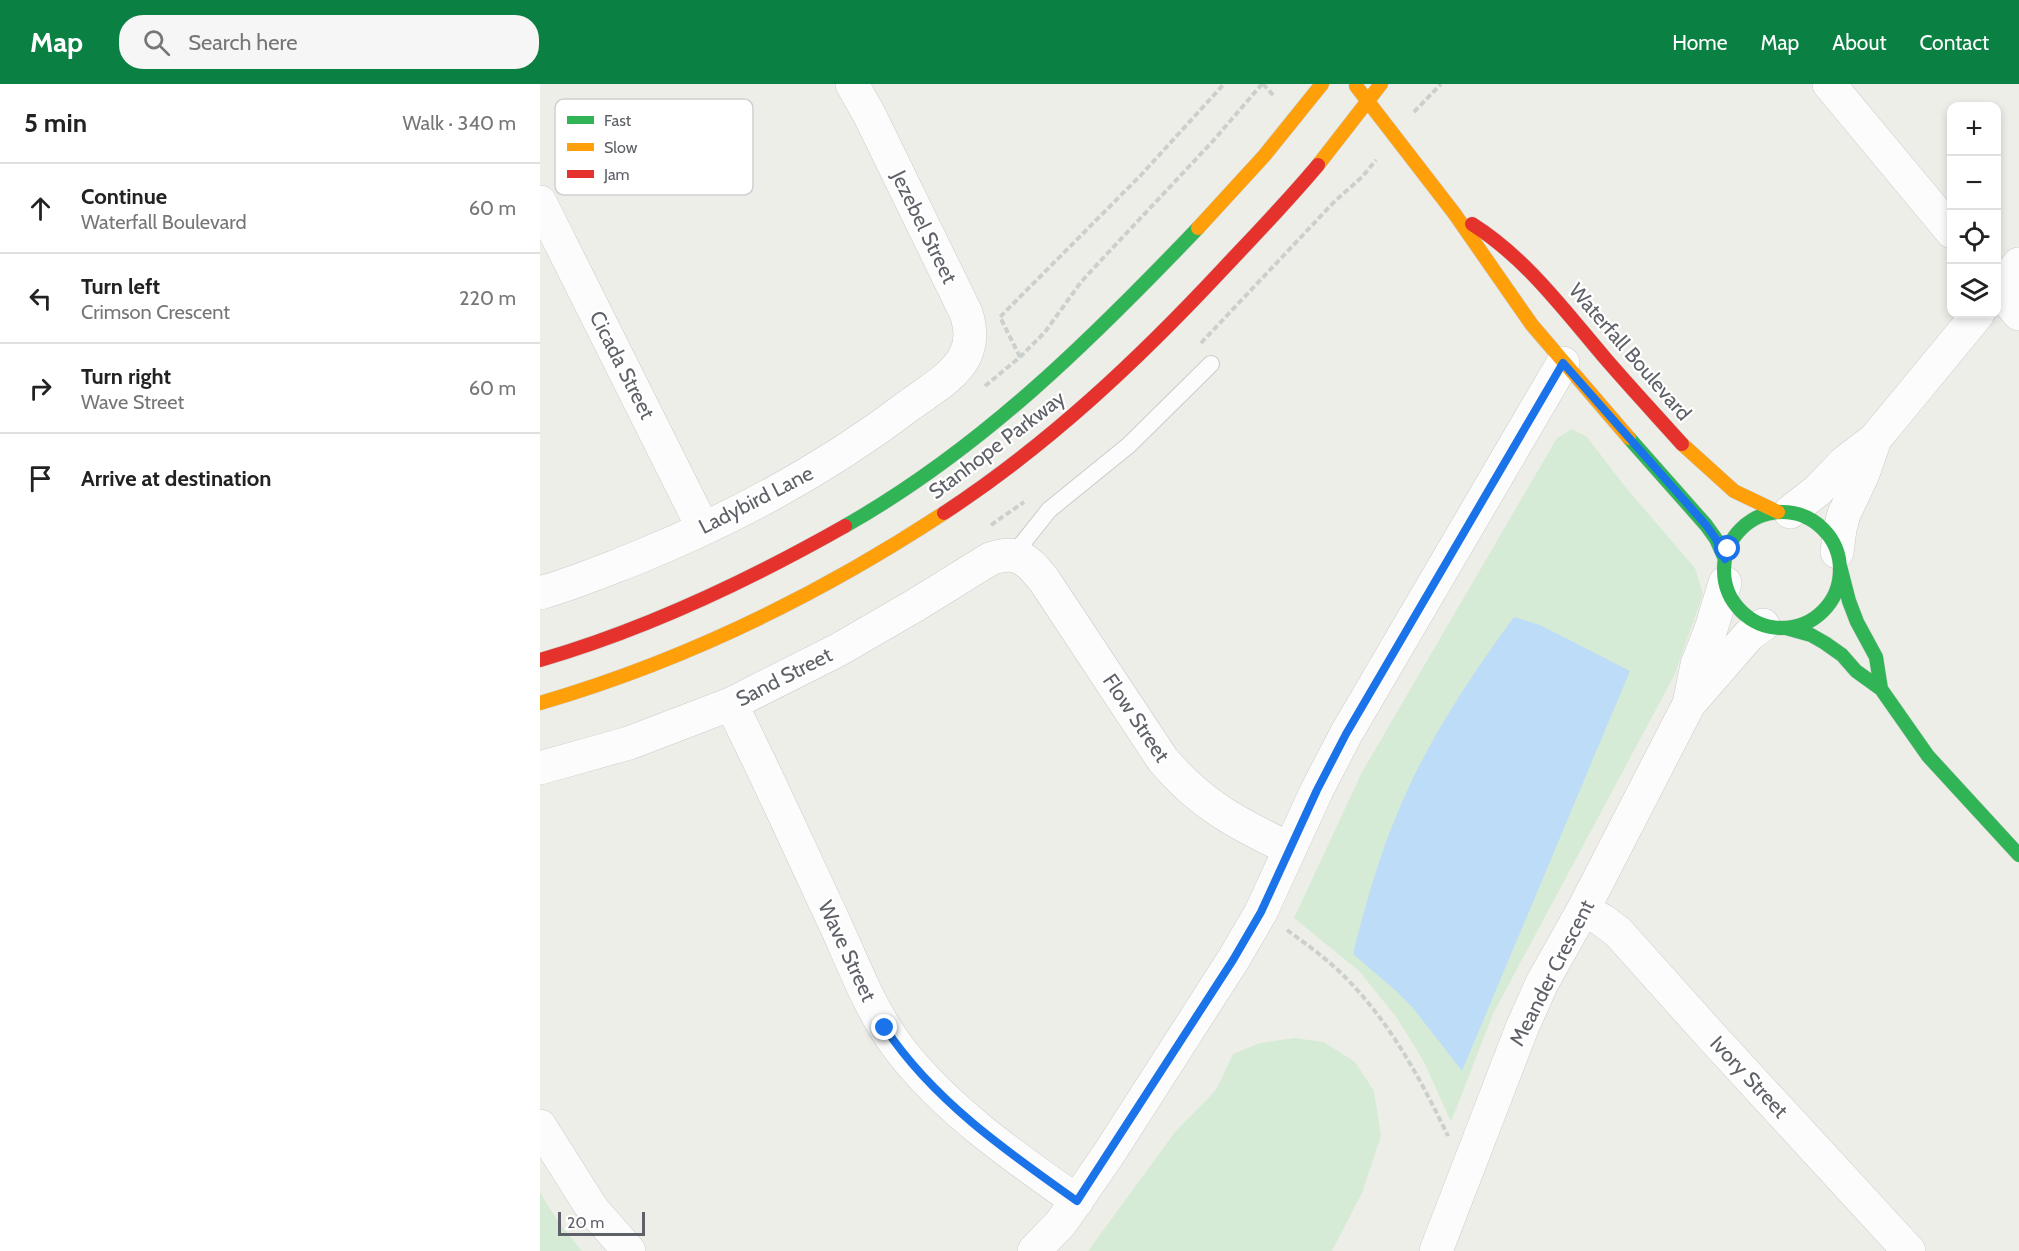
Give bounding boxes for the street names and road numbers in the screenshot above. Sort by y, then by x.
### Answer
street label: Jezebel Street [886,165,962,287]
street label: Waterfall Boulevard [1564,278,1697,425]
street label: Cicada Street [585,306,660,423]
street label: Stanhope Parkway [924,385,1070,504]
street label: Ladybird Lane [694,460,817,539]
street label: Sand Street [732,642,836,711]
street label: Flow Street [1098,669,1175,767]
street label: Wave Street [813,896,882,1005]
street label: Meander Crescent [1504,896,1599,1050]
street label: Ivory Street [1705,1031,1794,1123]

